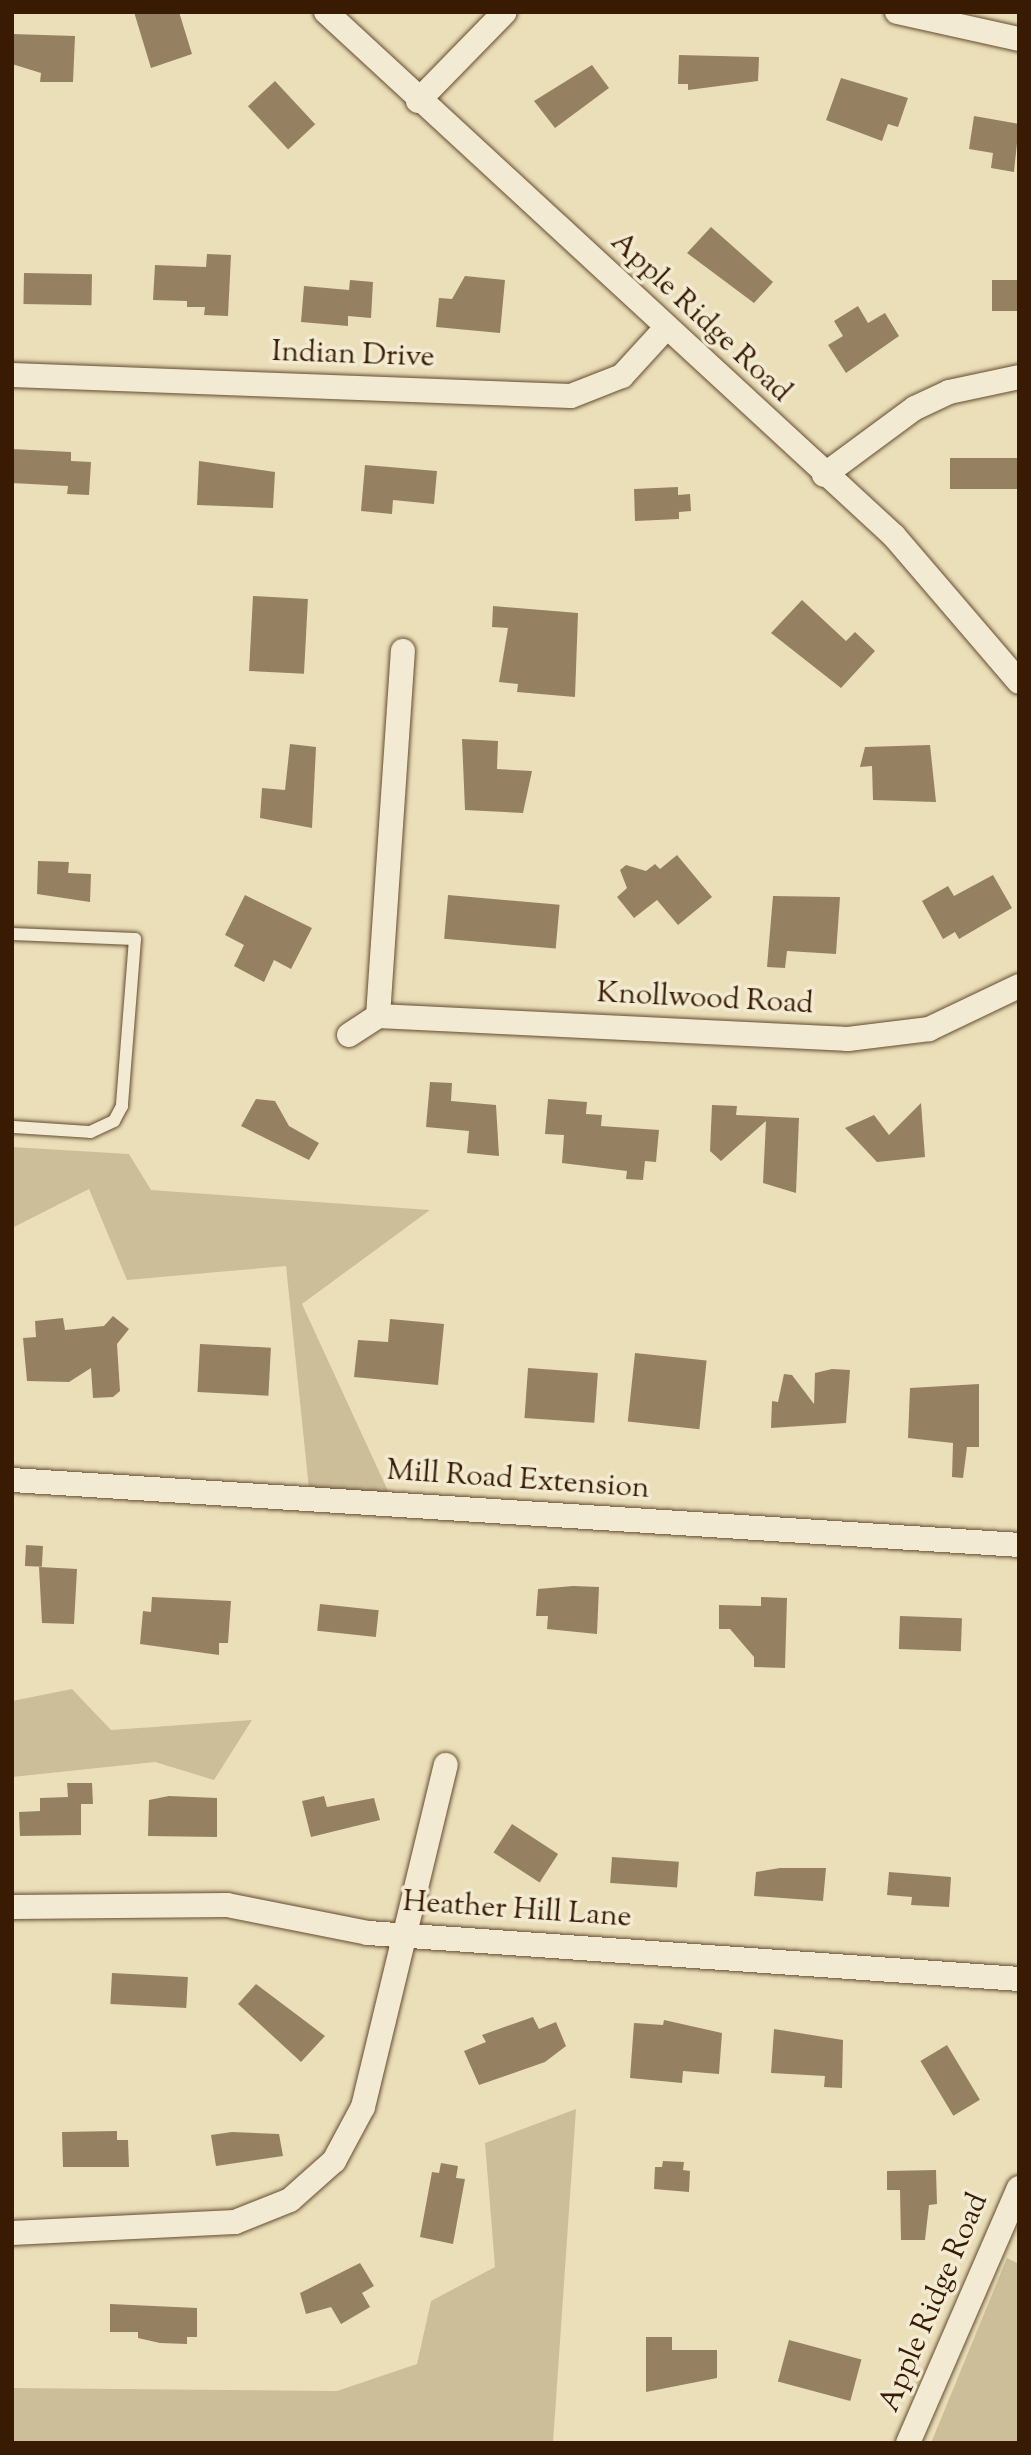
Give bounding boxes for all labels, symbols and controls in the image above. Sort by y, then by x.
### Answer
street label: Apple Ridge Road [602,225,798,411]
street label: Indian Drive [271,335,435,377]
street label: Knollwood Road [596,976,814,1024]
street label: Mill Road Extension [385,1454,651,1508]
street label: Heather Hill Lane [401,1885,633,1937]
street label: Apple Ridge Road [873,2188,997,2418]

